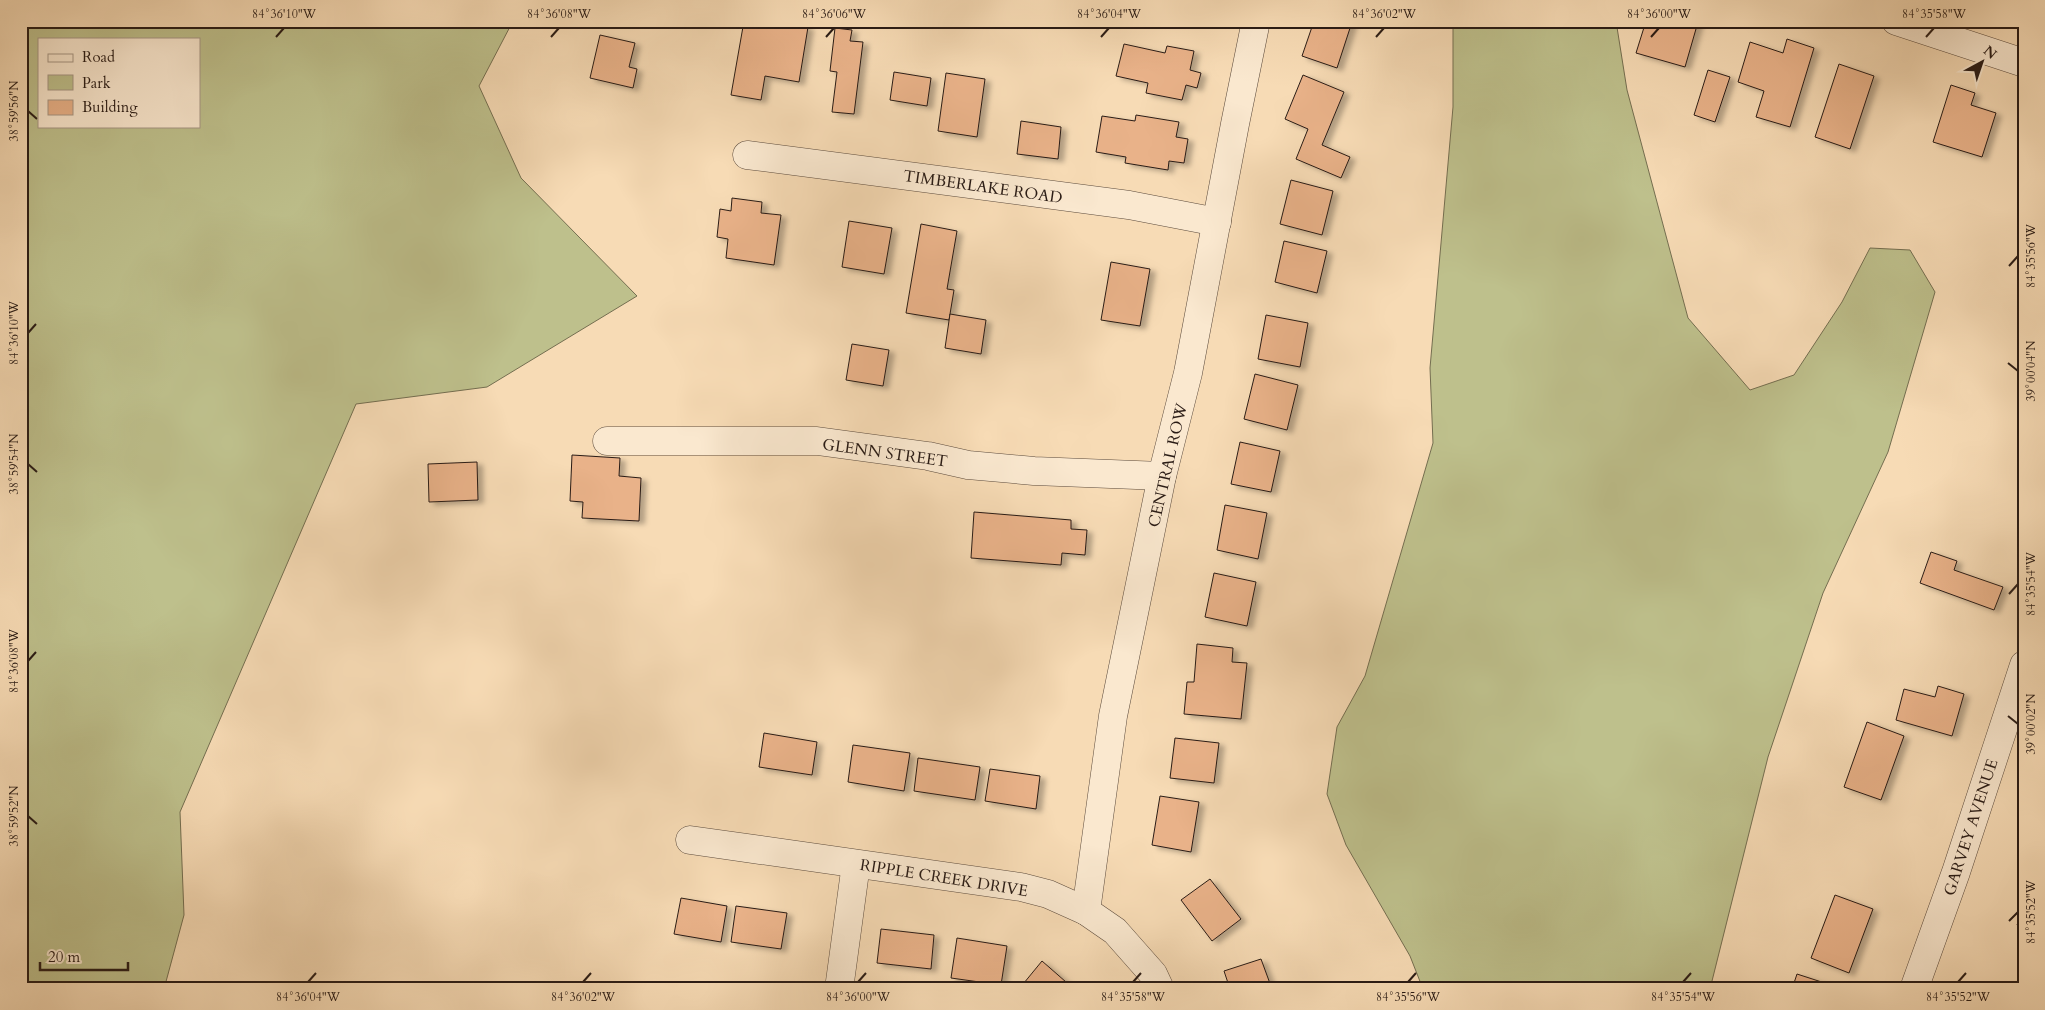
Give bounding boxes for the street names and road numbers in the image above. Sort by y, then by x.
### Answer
street label: TIMBERLAKE ROAD [902,165,1064,209]
street label: CENTRAL ROW [1143,401,1193,529]
street label: GLENN STREET [821,433,949,473]
street label: GARVEY AVENUE [1938,756,2003,899]
street label: RIPPLE CREEK DRIVE [858,854,1030,902]

